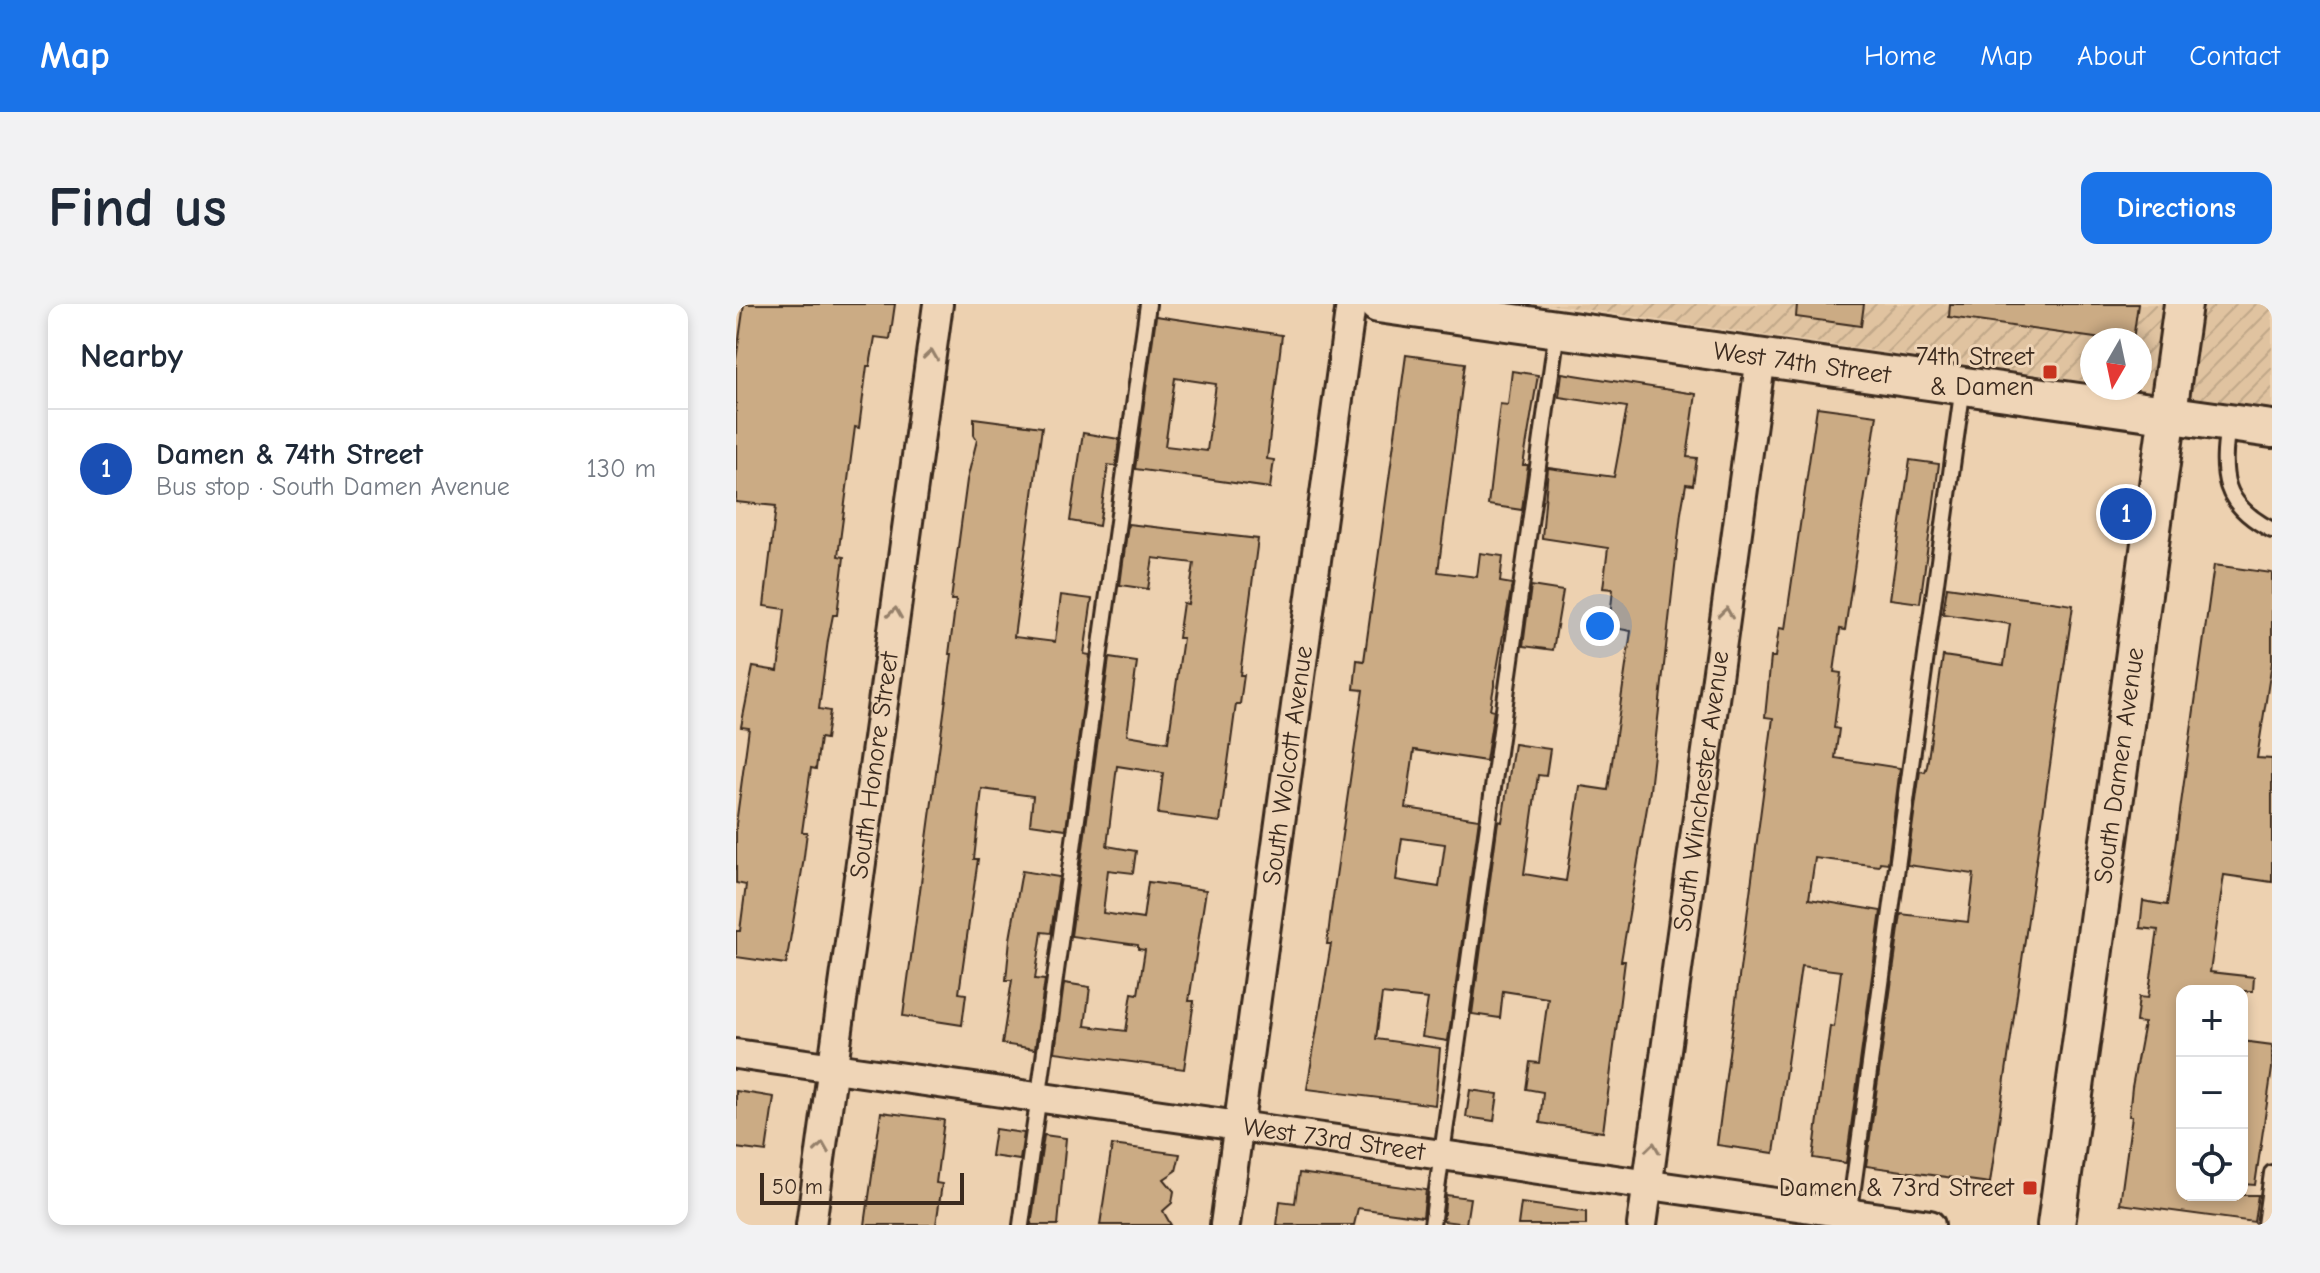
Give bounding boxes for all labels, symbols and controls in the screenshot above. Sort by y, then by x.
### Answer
text: Map [40,34,110,78]
text: Home [1864,40,1936,72]
text: Map [1980,40,2033,72]
text: About [2077,40,2145,72]
text: Contact [2189,40,2280,72]
button: Directions [2081,172,2272,244]
text: Find us [48,176,227,240]
north arrow [2080,328,2152,400]
text: Nearby [80,336,183,376]
street label: West 74th Street [1711,336,1894,391]
place label: 74th Street & Damen [1916,342,2036,402]
one-way arrow [922,348,939,362]
marker: 74th Street & Damen [2041,363,2059,381]
text: Damen & 74th Street [156,437,423,472]
text: 1 [101,454,111,484]
text: 130 m [587,454,656,484]
text: Bus stop · South Damen Avenue [156,472,510,502]
pin: 1 [2100,484,2152,544]
one-way arrow [886,606,903,620]
your location [1580,606,1620,646]
one-way arrow [1717,606,1734,620]
street label: South Wolcott Avenue [1257,644,1319,887]
street label: South Damen Avenue [2088,645,2151,885]
street label: South Honore Street [844,648,905,881]
street label: South Winchester Avenue [1667,649,1736,933]
map controls [2176,985,2248,1201]
button: + [2176,985,2248,1057]
button: − [2176,1057,2248,1129]
street label: West 73rd Street [1241,1112,1428,1168]
button: locate [2176,1129,2248,1201]
one-way arrow [813,1141,830,1155]
one-way arrow [1644,1141,1661,1155]
scale bar [760,1169,964,1205]
place label: Damen & 73rd Street [1779,1173,2016,1203]
text: 50 m [772,1174,823,1200]
marker: Damen & 73rd Street [2021,1179,2039,1197]

